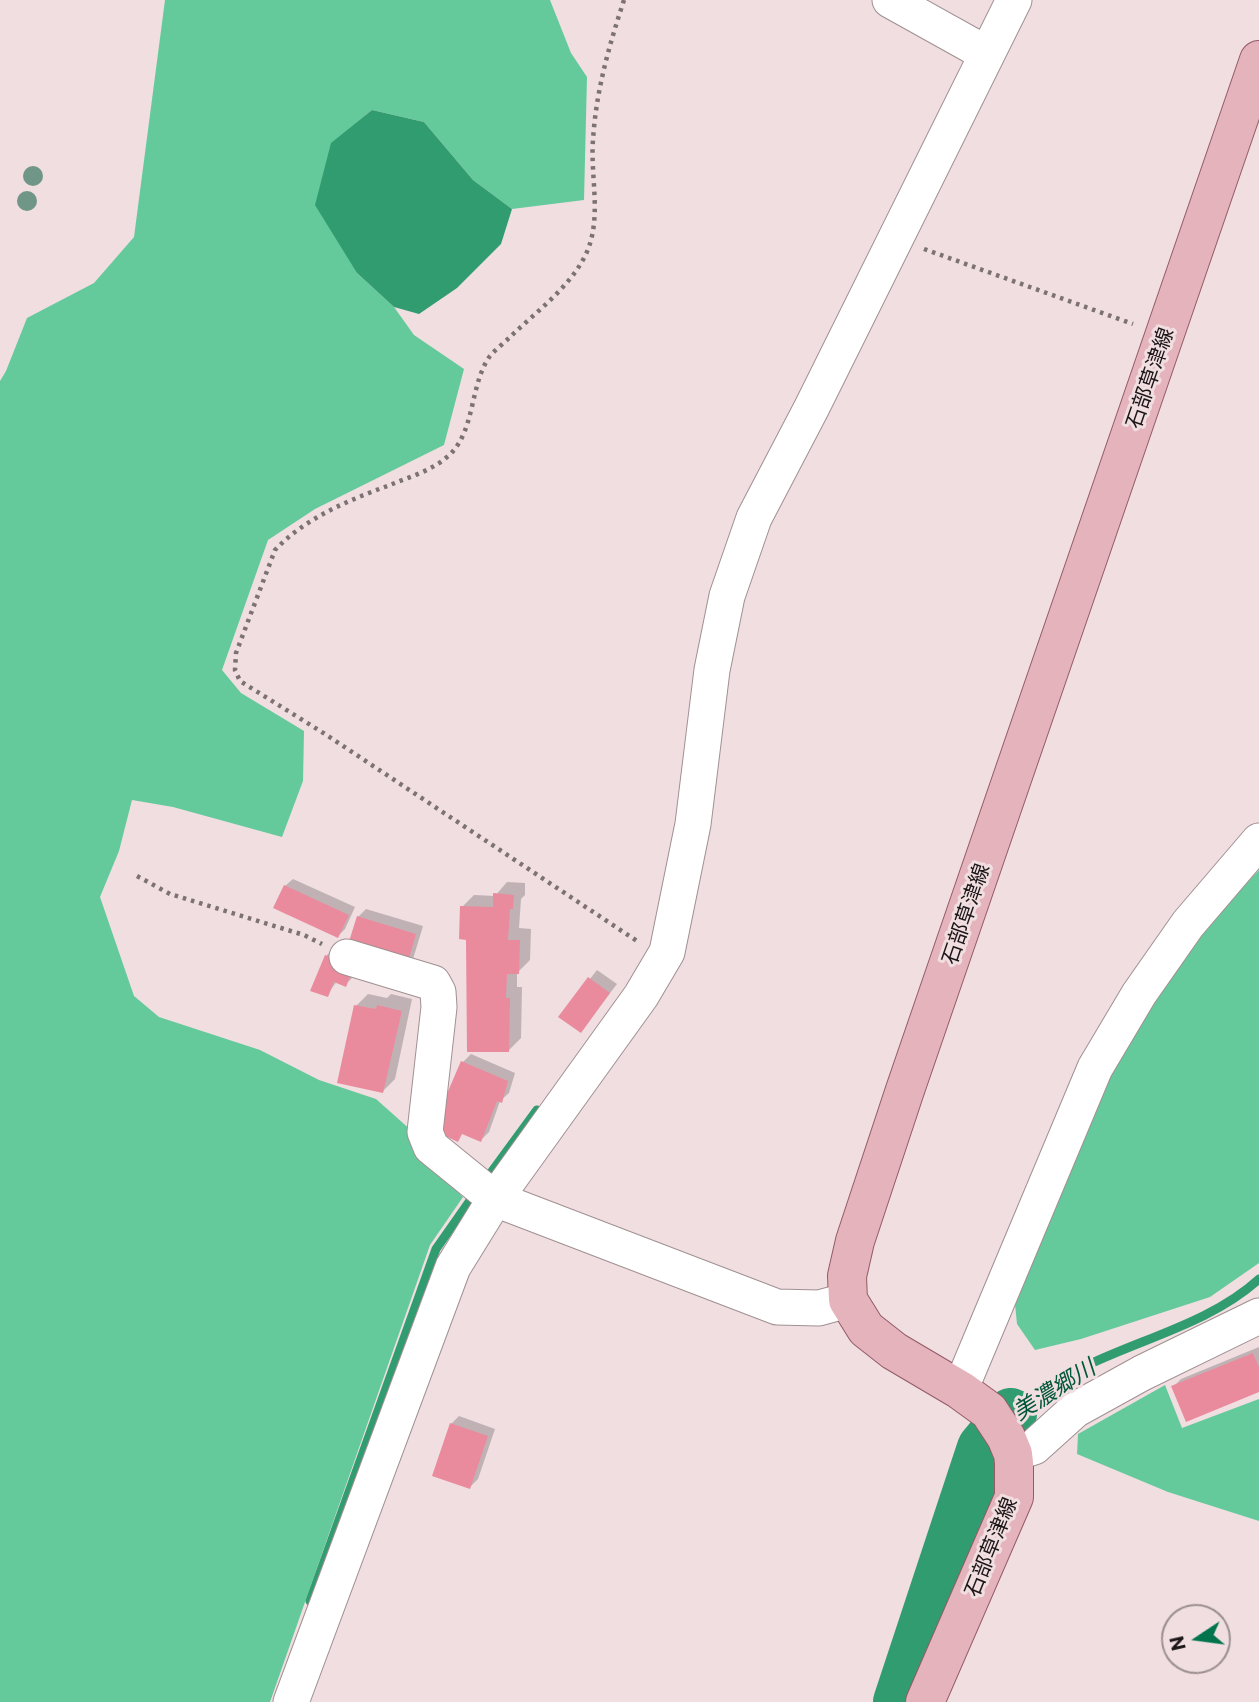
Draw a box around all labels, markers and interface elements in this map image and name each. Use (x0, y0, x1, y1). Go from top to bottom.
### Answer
street label: 石部草津線 (1121, 324, 1179, 432)
street label: 石部草津線 (937, 860, 995, 968)
water label: 美濃郷川 (1008, 1354, 1100, 1426)
street label: 石部草津線 (960, 1494, 1022, 1600)
north arrow (1161, 1604, 1231, 1674)
text: N (1164, 1634, 1190, 1653)

